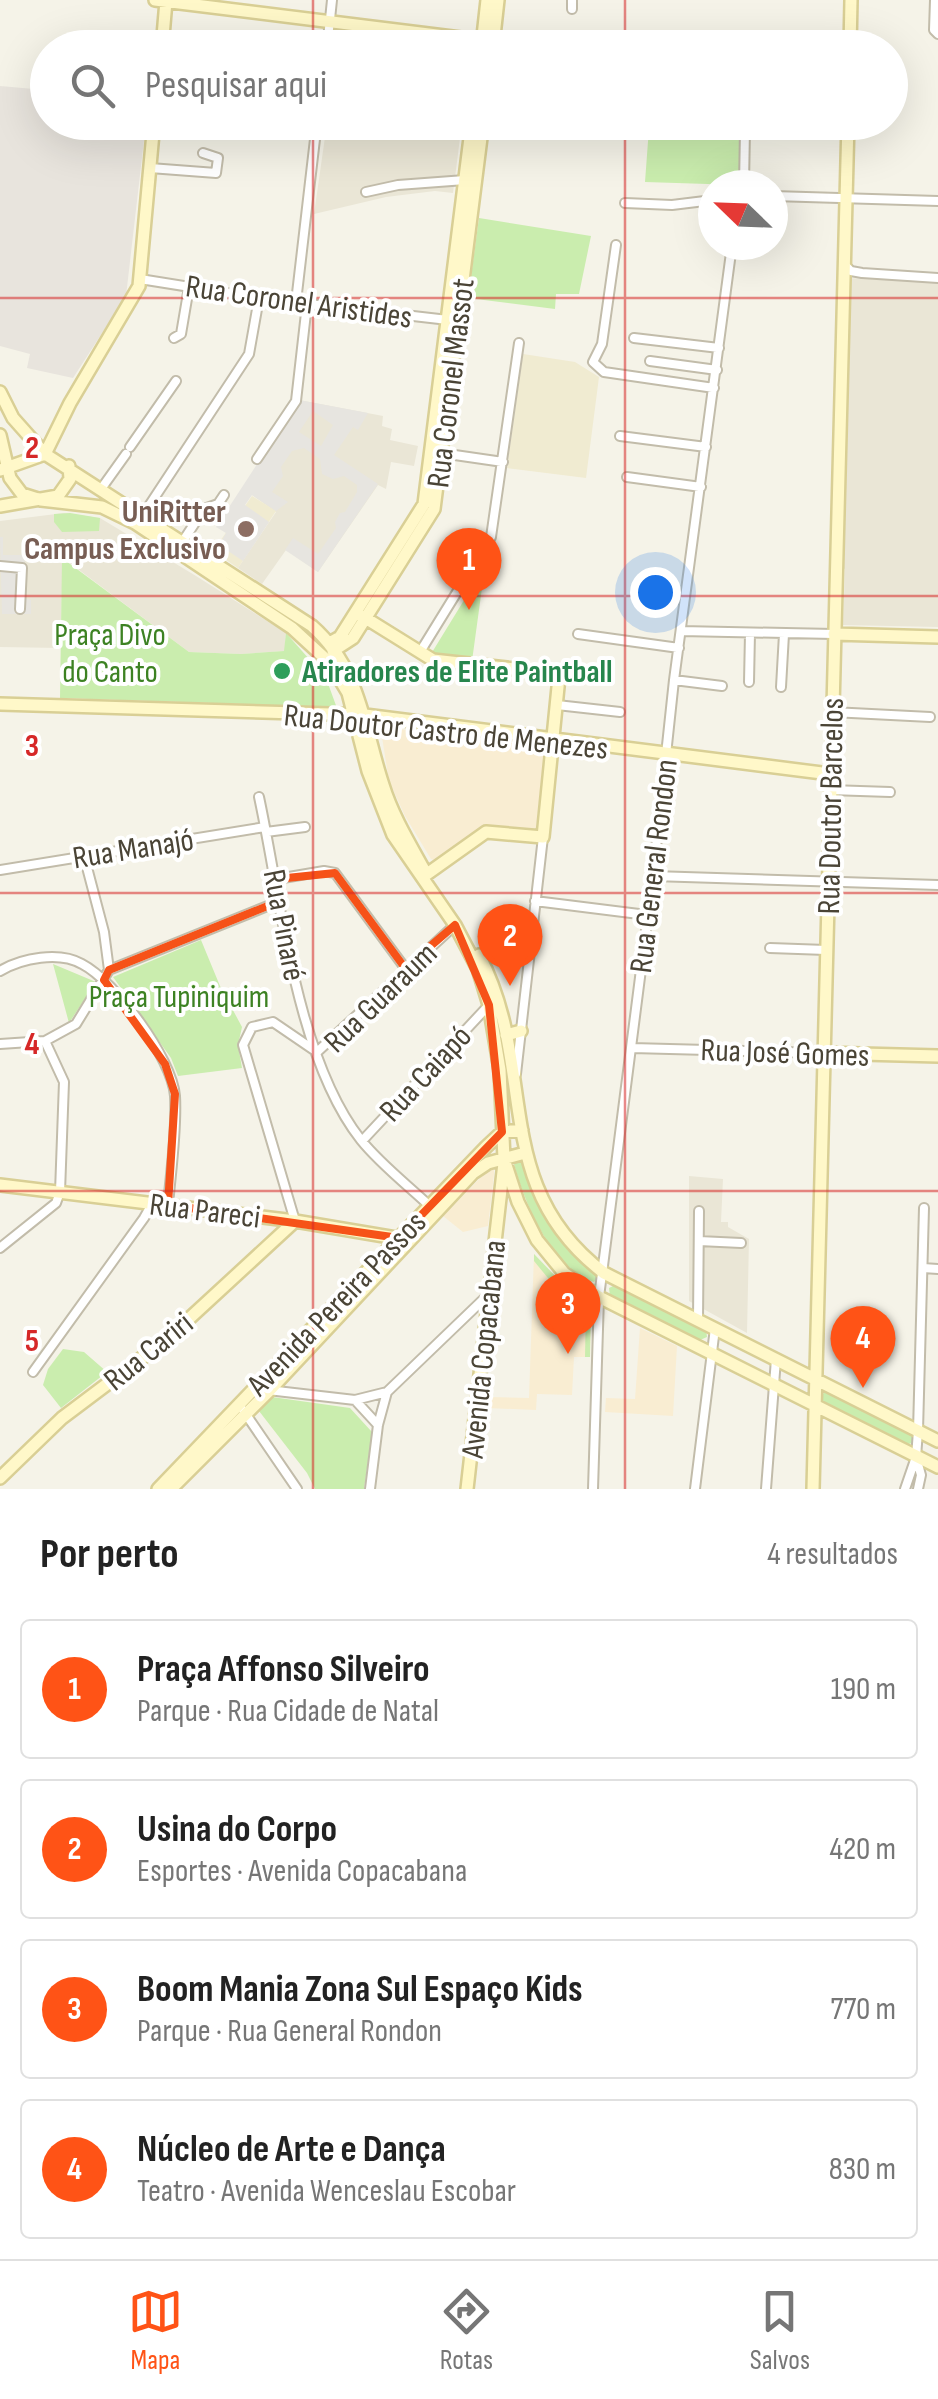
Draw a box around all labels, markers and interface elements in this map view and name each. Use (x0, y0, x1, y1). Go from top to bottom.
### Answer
search box (30, 30, 908, 140)
icon: search (65, 58, 120, 113)
text: Pesquisar aqui (145, 63, 327, 108)
north arrow (698, 170, 788, 260)
street label: Rua Coronel Aristides (183, 267, 414, 338)
street label: Rua Coronel Massot (419, 276, 484, 490)
text: 2 (25, 429, 39, 468)
place label: UniRitter Campus Exclusivo (24, 493, 226, 569)
marker: UniRitter Campus Exclusivo (235, 518, 257, 540)
pin: 1 (436, 528, 502, 610)
your location (630, 567, 681, 618)
park label: Praça Divo do Canto (54, 616, 166, 692)
place label: Atiradores de Elite Paintball (301, 653, 613, 692)
marker: Atiradores de Elite Paintball (271, 660, 293, 682)
street label: Rua Doutor Castro de Menezes (282, 696, 610, 769)
street label: Rua Doutor Barcelos (810, 697, 853, 915)
text: 3 (25, 727, 39, 766)
street label: Rua General Rondon (622, 757, 687, 975)
street label: Rua Manajó (70, 821, 196, 878)
street label: Rua Pinaré (254, 866, 313, 984)
pin: 2 (478, 904, 542, 986)
street label: Rua Guaraum (316, 935, 446, 1062)
park label: Praça Tupiniquim (89, 978, 269, 1017)
street label: Rua Caiapó (372, 1018, 480, 1130)
text: 4 (25, 1025, 40, 1064)
street label: Rua José Gomes (700, 1031, 870, 1076)
street label: Rua Pareci (147, 1185, 262, 1238)
street label: Avenida Pereira Passos (238, 1204, 435, 1405)
street label: Avenida Copacabana (454, 1238, 515, 1461)
pin: 3 (536, 1272, 600, 1354)
street label: Rua Cariri (97, 1305, 201, 1400)
pin: 4 (830, 1306, 896, 1388)
text: 5 (25, 1322, 39, 1361)
text: Por perto (40, 1529, 179, 1580)
text: 4 resultados (767, 1535, 898, 1574)
text: Praça Affonso Silveiro (137, 1647, 430, 1692)
text: 1 (68, 1670, 81, 1709)
text: 190 m (831, 1670, 896, 1709)
text: Parque · Rua Cidade de Natal (137, 1692, 439, 1731)
text: Usina do Corpo (137, 1807, 337, 1852)
text: 2 (67, 1830, 82, 1869)
text: 420 m (829, 1830, 896, 1869)
text: Esportes · Avenida Copacabana (137, 1852, 467, 1891)
text: Boom Mania Zona Sul Espaço Kids (137, 1967, 583, 2012)
text: 3 (67, 1990, 82, 2029)
text: 770 m (831, 1990, 896, 2029)
text: Parque · Rua General Rondon (137, 2012, 442, 2051)
text: Núcleo de Arte e Dança (137, 2127, 446, 2172)
text: 4 (67, 2150, 82, 2189)
text: 830 m (829, 2150, 896, 2189)
text: Teatro · Avenida Wenceslau Escobar (137, 2172, 516, 2211)
tab: Mapa (128, 2284, 183, 2377)
tab: Rotas (439, 2284, 494, 2377)
tab: Salvos (750, 2284, 810, 2377)

